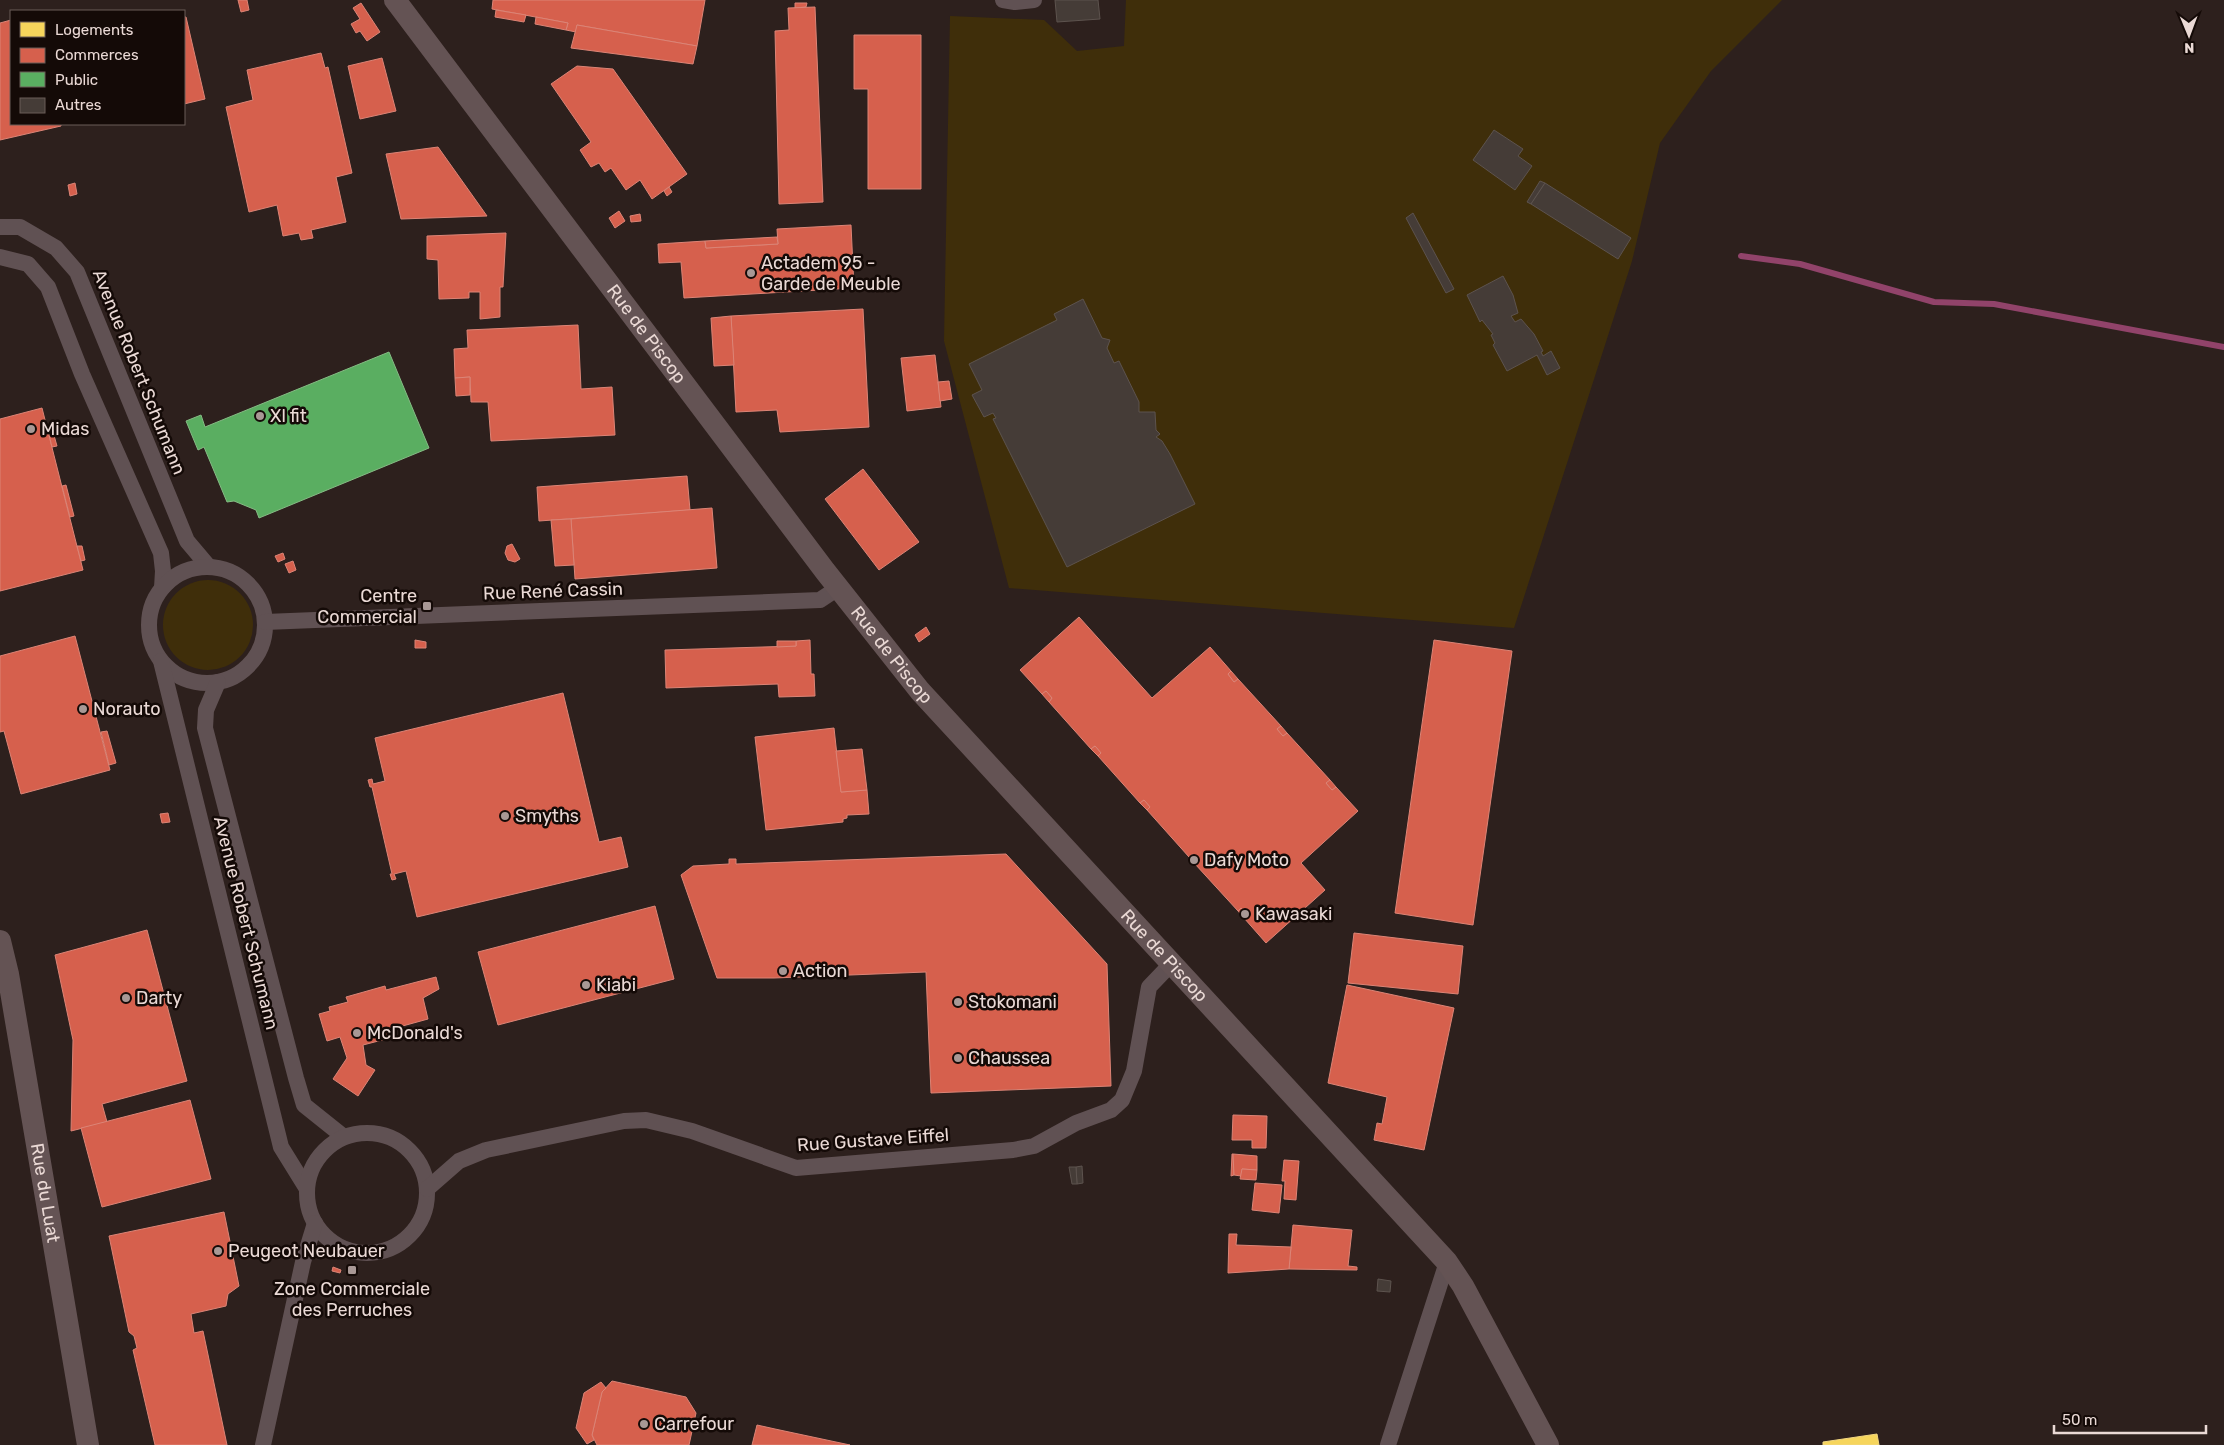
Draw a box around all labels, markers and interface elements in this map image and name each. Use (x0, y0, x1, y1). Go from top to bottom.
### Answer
legend (10, 10, 185, 125)
north arrow (2164, 10, 2214, 60)
text: Logements (55, 21, 134, 39)
text: N (2184, 39, 2194, 56)
text: Commerces (55, 46, 139, 64)
text: Public (55, 71, 98, 89)
text: Autres (55, 96, 102, 114)
place label: Actadem 95 - Garde de Meuble (761, 252, 901, 295)
street label: Avenue Robert Schumann (88, 266, 190, 478)
marker: Actadem 95 - Garde de Meuble (745, 267, 757, 279)
street label: Rue de Piscop (602, 280, 691, 388)
place label: Xl fit (270, 405, 307, 427)
marker: Xl fit (254, 410, 266, 422)
place label: Midas (41, 418, 89, 440)
marker: Midas (25, 423, 37, 435)
street label: Rue René Cassin (483, 578, 623, 604)
place label: Centre Commercial (317, 585, 417, 628)
marker: Centre Commercial (421, 600, 433, 612)
street label: Rue de Piscop (846, 602, 937, 708)
place label: Norauto (93, 698, 161, 720)
marker: Norauto (77, 703, 89, 715)
place label: Smyths (515, 805, 579, 827)
marker: Smyths (499, 810, 511, 822)
street label: Avenue Robert Schumann (209, 814, 283, 1032)
place label: Dafy Moto (1204, 849, 1289, 871)
marker: Dafy Moto (1188, 854, 1200, 866)
place label: Kawasaki (1255, 903, 1332, 925)
street label: Rue de Piscop (1116, 905, 1213, 1007)
marker: Kawasaki (1239, 908, 1251, 920)
place label: Action (793, 960, 848, 982)
marker: Action (777, 965, 789, 977)
place label: Kiabi (596, 974, 636, 996)
marker: Kiabi (580, 979, 592, 991)
place label: Darty (136, 987, 182, 1009)
place label: Stokomani (968, 991, 1057, 1013)
marker: Darty (120, 992, 132, 1004)
marker: Stokomani (952, 996, 964, 1008)
place label: McDonald's (367, 1022, 463, 1044)
marker: McDonald's (351, 1027, 363, 1039)
place label: Chaussea (968, 1047, 1050, 1069)
marker: Chaussea (952, 1052, 964, 1064)
street label: Rue Gustave Eiffel (796, 1124, 950, 1156)
street label: Rue du Luat (26, 1141, 64, 1244)
place label: Peugeot Neubauer (228, 1240, 385, 1262)
marker: Peugeot Neubauer (212, 1245, 224, 1257)
marker: Zone Commerciale des Perruches (346, 1264, 358, 1276)
place label: Zone Commerciale des Perruches (274, 1278, 430, 1321)
scale bar (2054, 1402, 2206, 1434)
text: 50 m (2062, 1411, 2097, 1429)
place label: Carrefour (654, 1413, 734, 1435)
marker: Carrefour (638, 1418, 650, 1430)

